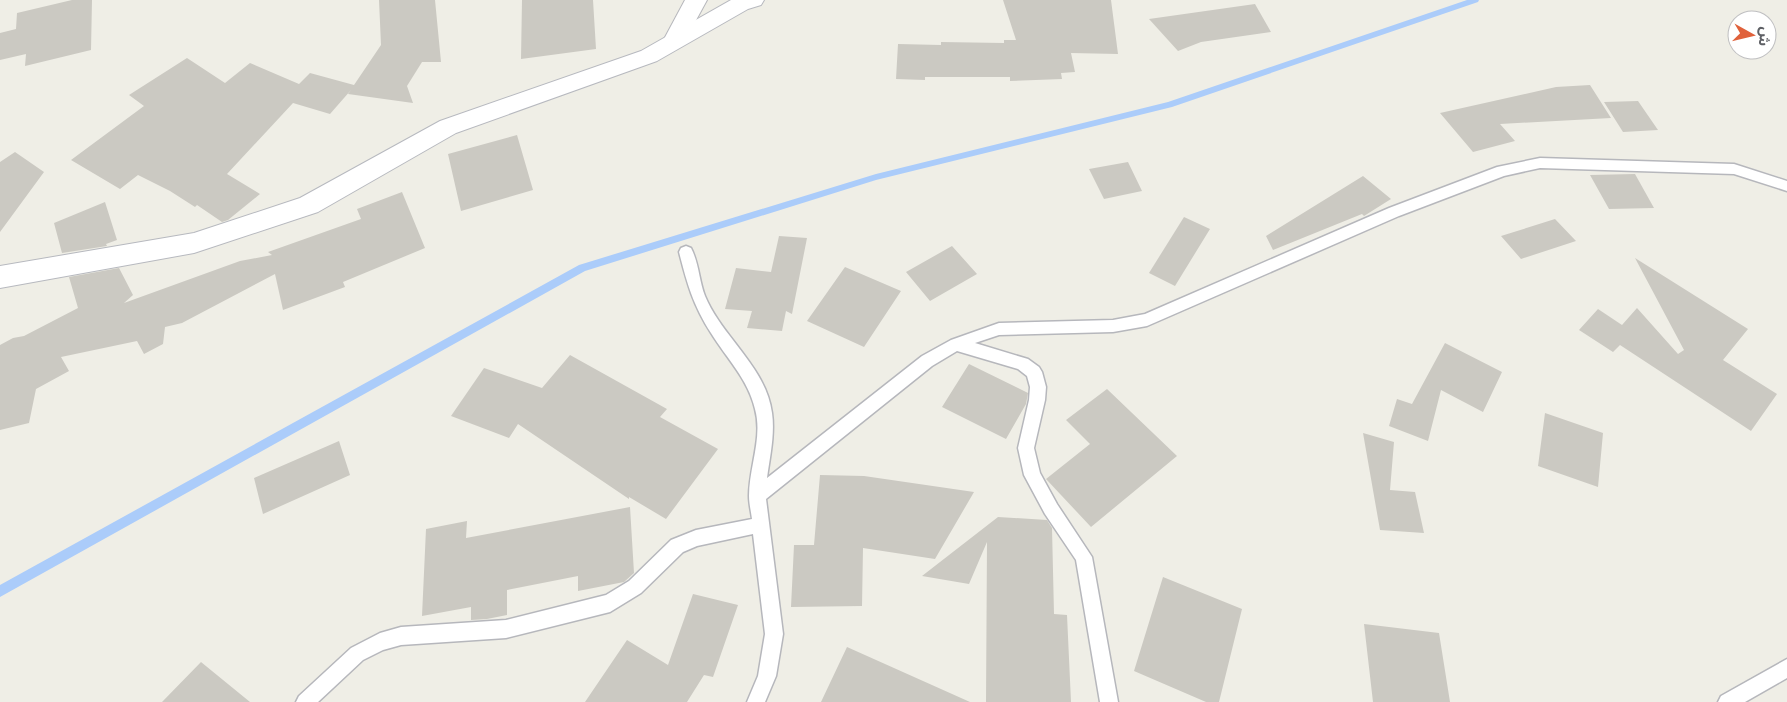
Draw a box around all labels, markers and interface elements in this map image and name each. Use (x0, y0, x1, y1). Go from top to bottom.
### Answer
north arrow (1727, 10, 1777, 60)
text: ش (1755, 26, 1774, 47)

